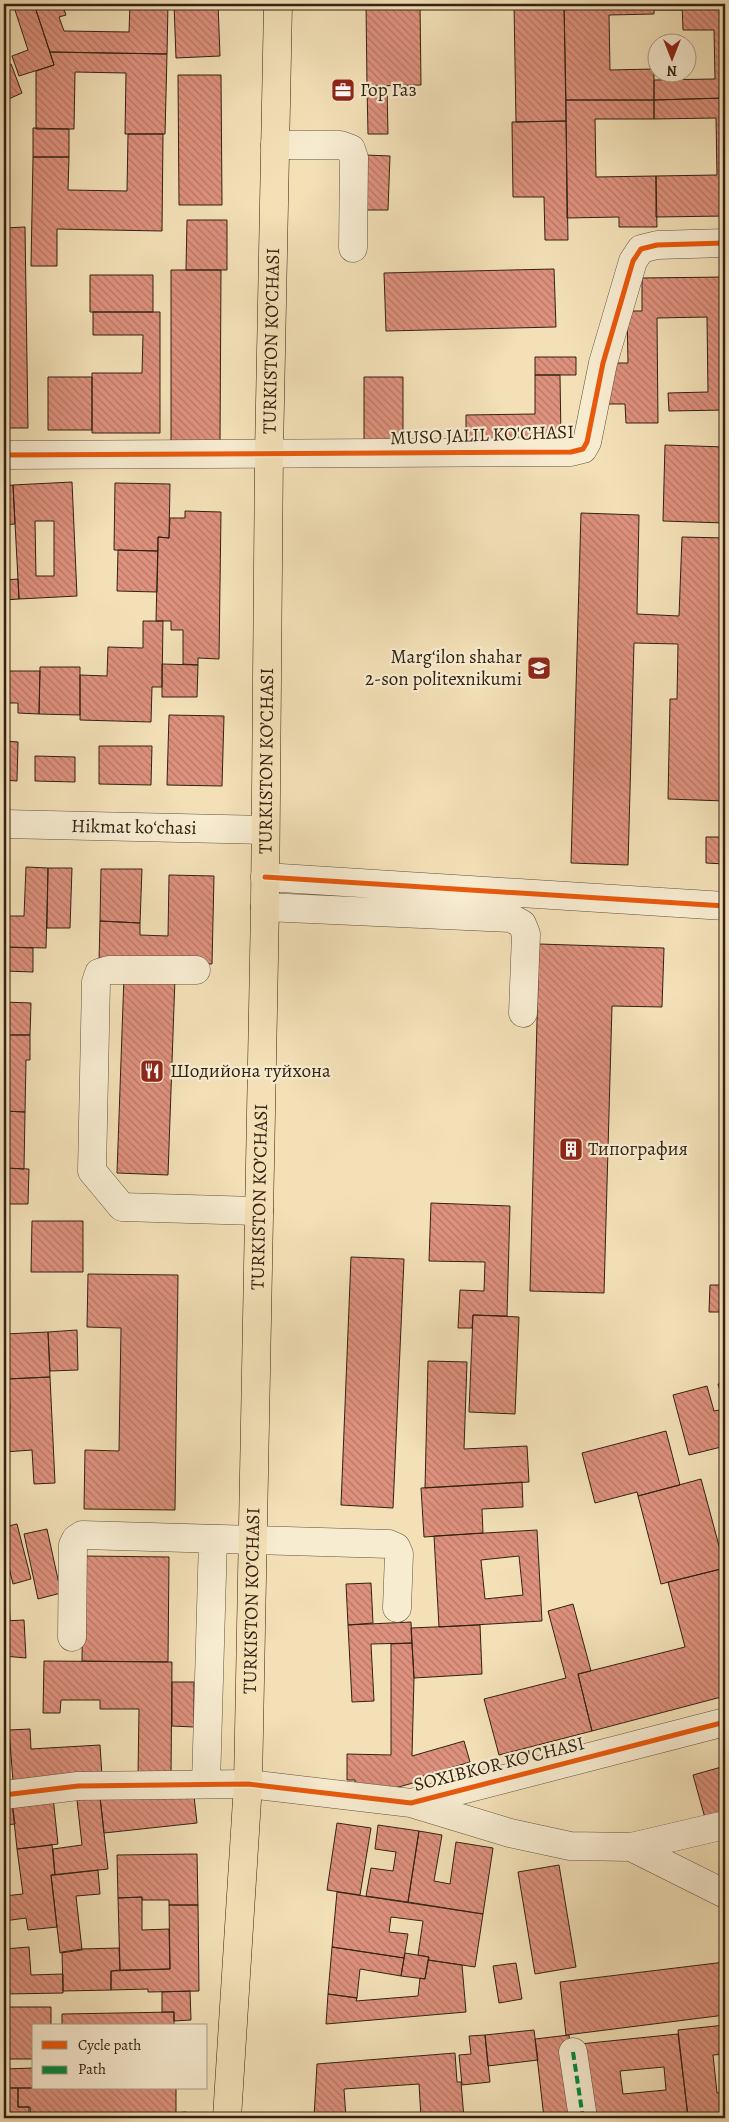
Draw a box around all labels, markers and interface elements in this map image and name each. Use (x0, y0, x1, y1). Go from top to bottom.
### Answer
north arrow (646, 32, 696, 82)
text: N (667, 61, 677, 80)
office icon: Гор Газ (330, 77, 356, 103)
place label: Гор Газ (360, 77, 417, 103)
street label: TURKISTON KO’CHASI (256, 248, 286, 434)
street label: MUSO JALIL KO'CHASI (389, 419, 575, 451)
place label: Margʻilon shahar 2-son politexnikumi (365, 644, 522, 692)
school or university icon: Margʻilon shahar 2-son politexnikumi (526, 655, 552, 681)
street label: TURKISTON KO’CHASI (252, 668, 280, 854)
street label: Hikmat koʻchasi (71, 813, 197, 841)
restaurant icon: Шодийона туйхона (139, 1058, 165, 1084)
place label: Шодийона туйхона (170, 1058, 331, 1084)
street label: TURKISTON KO’CHASI (245, 1103, 274, 1290)
building icon: Типография (558, 1136, 584, 1162)
place label: Типография (588, 1136, 688, 1162)
street label: TURKISTON KO’CHASI (237, 1507, 266, 1694)
street label: SOXIBKOR KO'CHASI (411, 1730, 587, 1798)
legend (32, 2024, 208, 2090)
text: Cycle path (78, 2035, 141, 2055)
text: Path (78, 2059, 106, 2079)

